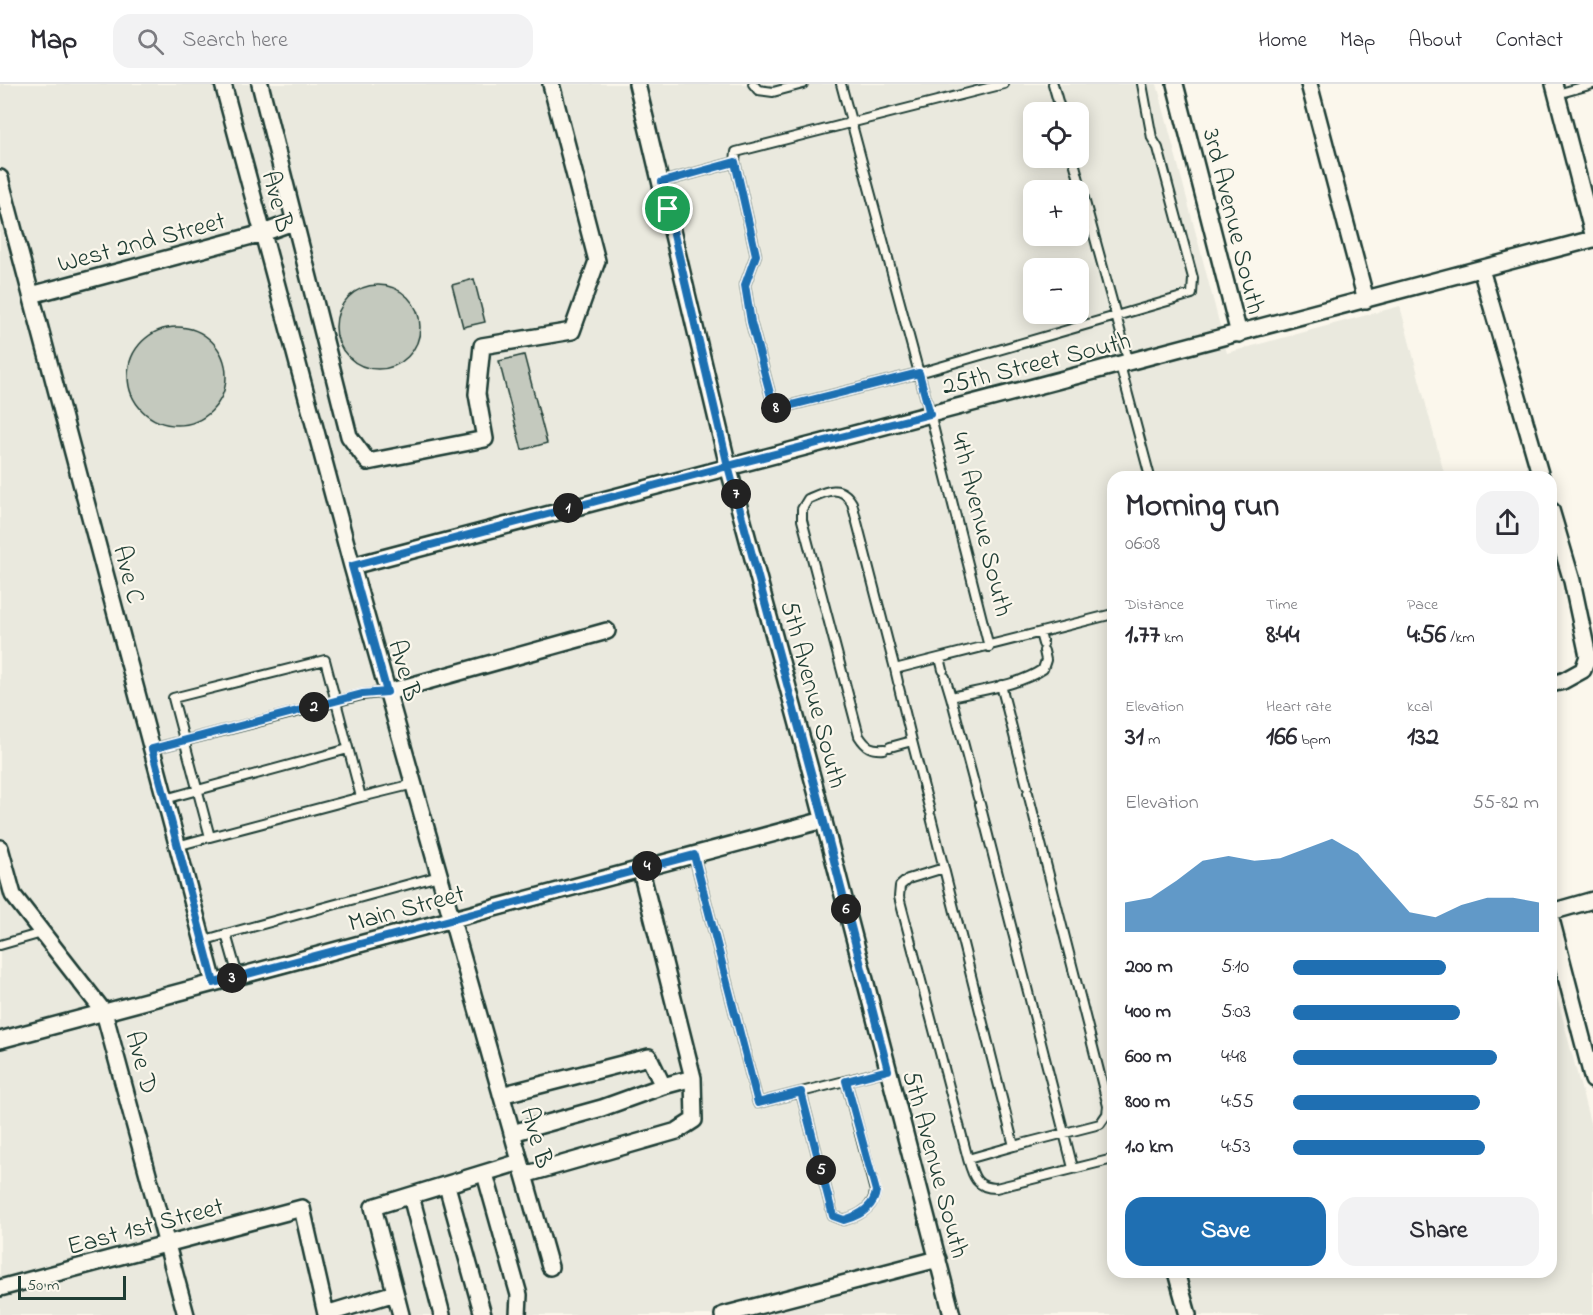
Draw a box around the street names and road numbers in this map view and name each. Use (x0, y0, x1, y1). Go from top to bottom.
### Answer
street label: 3rd Avenue South (1191, 125, 1274, 319)
street label: Ave B (250, 167, 303, 237)
street label: West 2nd Street (53, 203, 230, 285)
street label: 25th Street South (938, 323, 1135, 407)
street label: 4th Avenue South (939, 429, 1021, 621)
street label: Ave C (101, 541, 153, 608)
street label: 5th Avenue South (769, 597, 855, 793)
street label: Ave B (376, 636, 430, 706)
street label: Main Street (344, 876, 470, 944)
street label: Ave D (113, 1027, 167, 1099)
street label: 5th Avenue South (891, 1067, 977, 1263)
street label: Ave B (508, 1103, 562, 1173)
street label: East 1st Street (63, 1189, 228, 1267)

